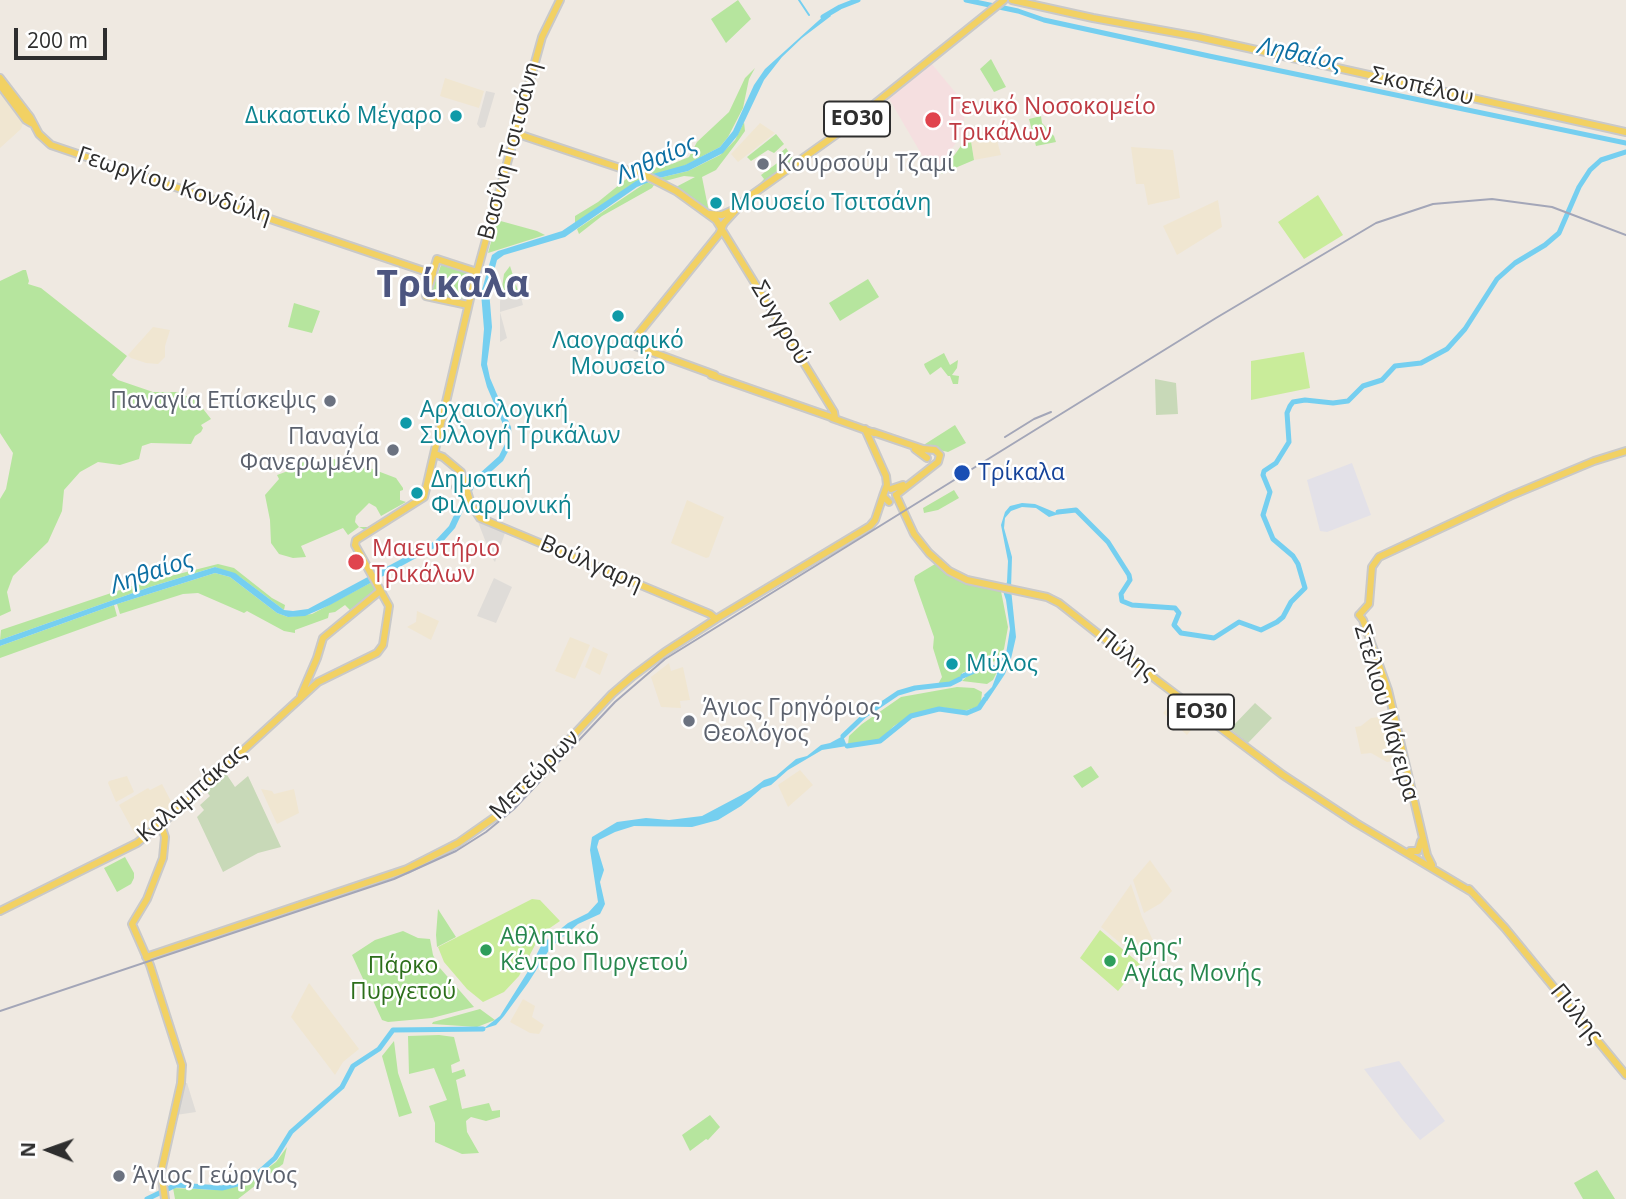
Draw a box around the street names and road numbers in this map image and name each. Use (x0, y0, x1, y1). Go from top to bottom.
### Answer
street label: Βασίλη Τσιτσάνη (473, 59, 547, 243)
street label: Σκοπέλου (1368, 62, 1476, 112)
road number: ΕΟ30 (824, 102, 890, 136)
street label: Γεωργίου Κονδύλη (73, 142, 275, 230)
street label: Συγγρού (744, 276, 816, 370)
street label: Βούλγαρη (536, 530, 646, 598)
street label: Στέλιου Μάγειρα (1348, 622, 1424, 804)
street label: Πύλης (1091, 623, 1161, 687)
road number: ΕΟ30 (1168, 694, 1234, 730)
street label: Μετεώρων (484, 724, 586, 826)
street label: Καλαμπάκας (132, 739, 252, 849)
street label: Πύλης (1544, 979, 1608, 1049)

